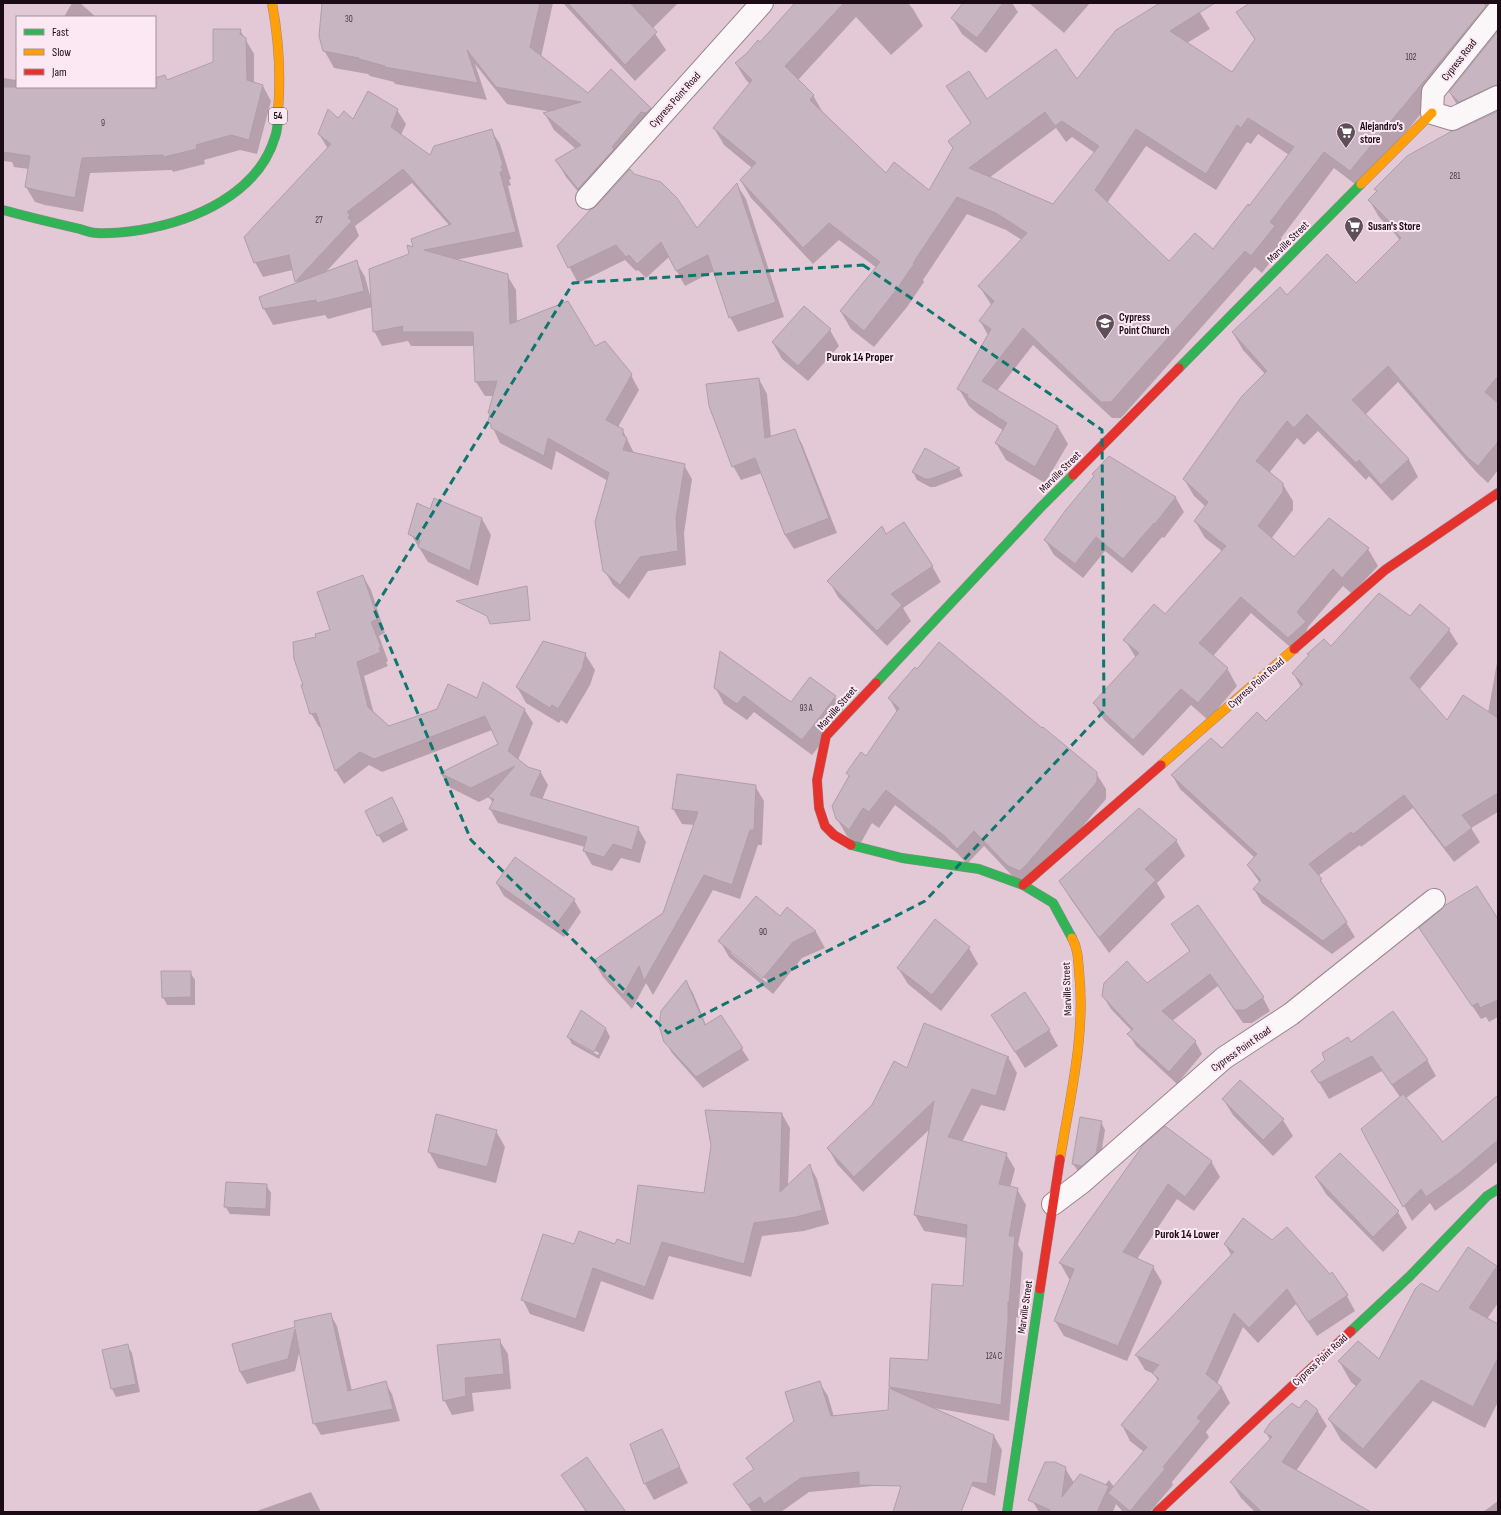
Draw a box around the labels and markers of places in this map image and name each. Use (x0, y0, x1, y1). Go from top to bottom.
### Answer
place label: Alejandro's store (1359, 120, 1403, 146)
supermarket icon: Alejandro's store (1335, 121, 1357, 149)
supermarket icon: Susan's Store (1343, 215, 1365, 243)
place label: Susan's Store (1368, 220, 1421, 233)
place label: Cypress Point Church (1119, 311, 1170, 337)
school or university icon: Cypress Point Church (1094, 312, 1116, 340)

